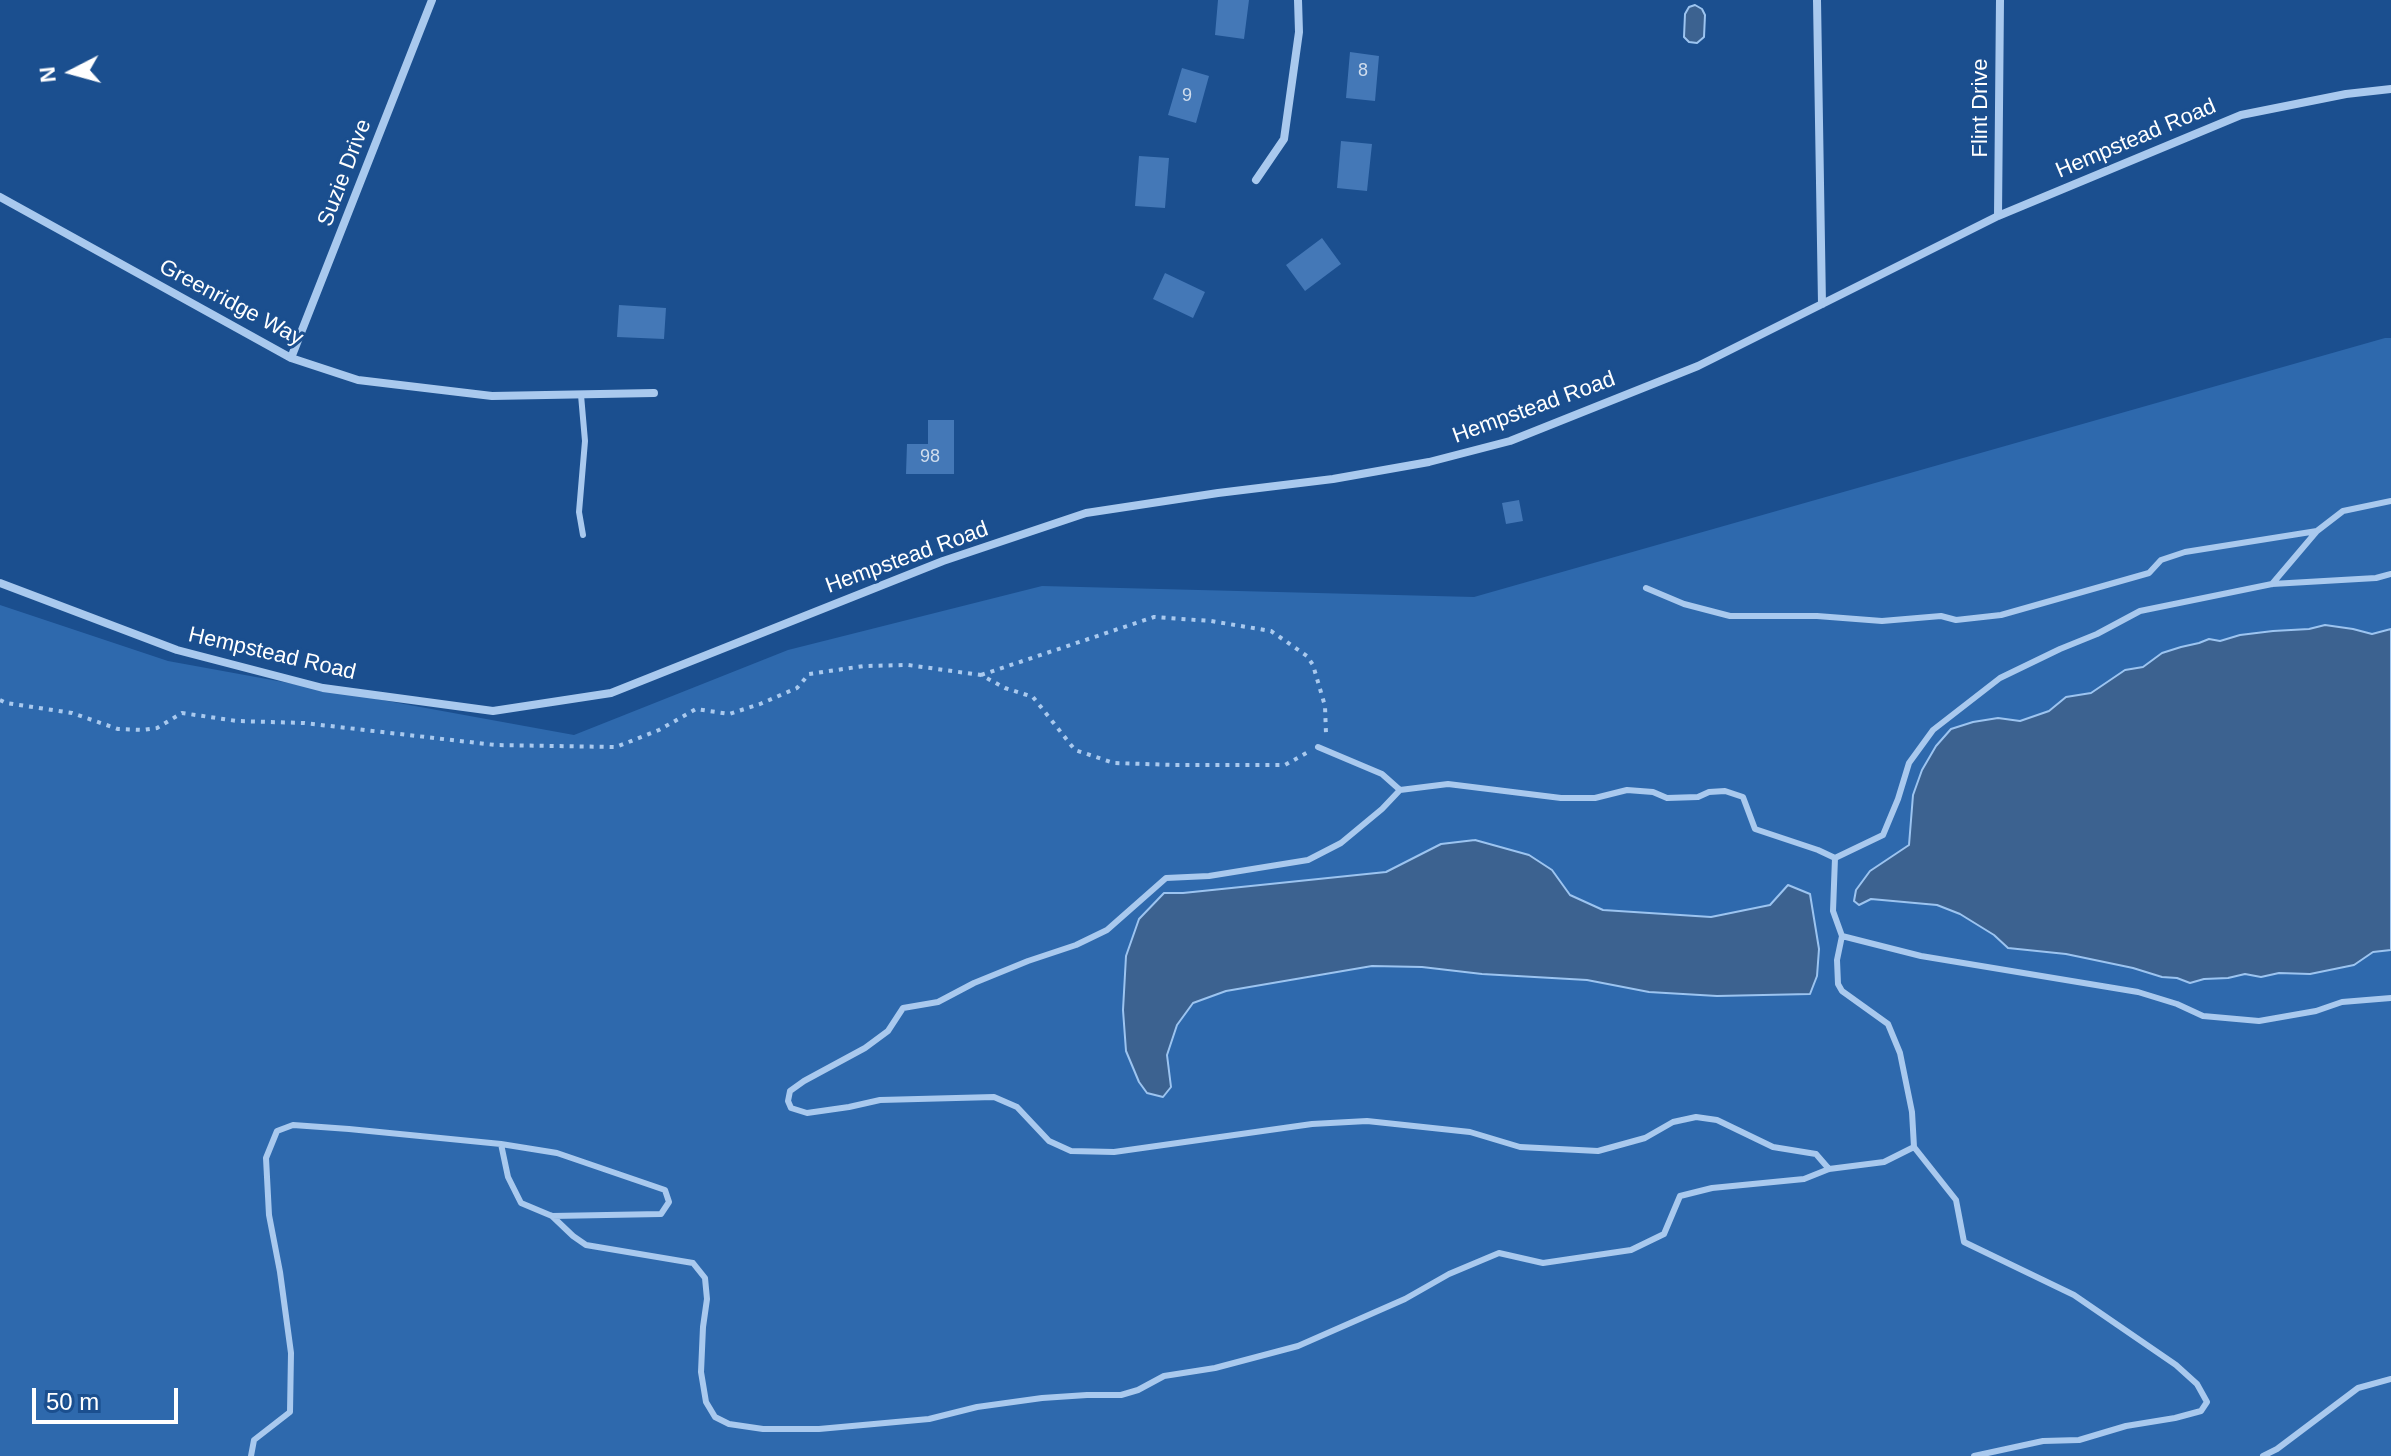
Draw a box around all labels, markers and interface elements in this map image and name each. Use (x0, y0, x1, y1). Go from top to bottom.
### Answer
north arrow (32, 32, 112, 112)
street label: Flint Drive (1968, 58, 1994, 158)
house number: 8 (1358, 60, 1368, 82)
text: N (34, 65, 61, 84)
house number: 9 (1182, 85, 1192, 107)
street label: Hempstead Road (2052, 93, 2220, 185)
street label: Suzie Drive (313, 116, 377, 230)
street label: Greenridge Way (154, 254, 308, 352)
street label: Hempstead Road (1449, 366, 1619, 450)
house number: 98 (920, 446, 940, 468)
street label: Hempstead Road (822, 516, 992, 600)
street label: Hempstead Road (186, 622, 358, 686)
scale bar (36, 1372, 182, 1422)
text: 50 m (46, 1388, 99, 1415)

